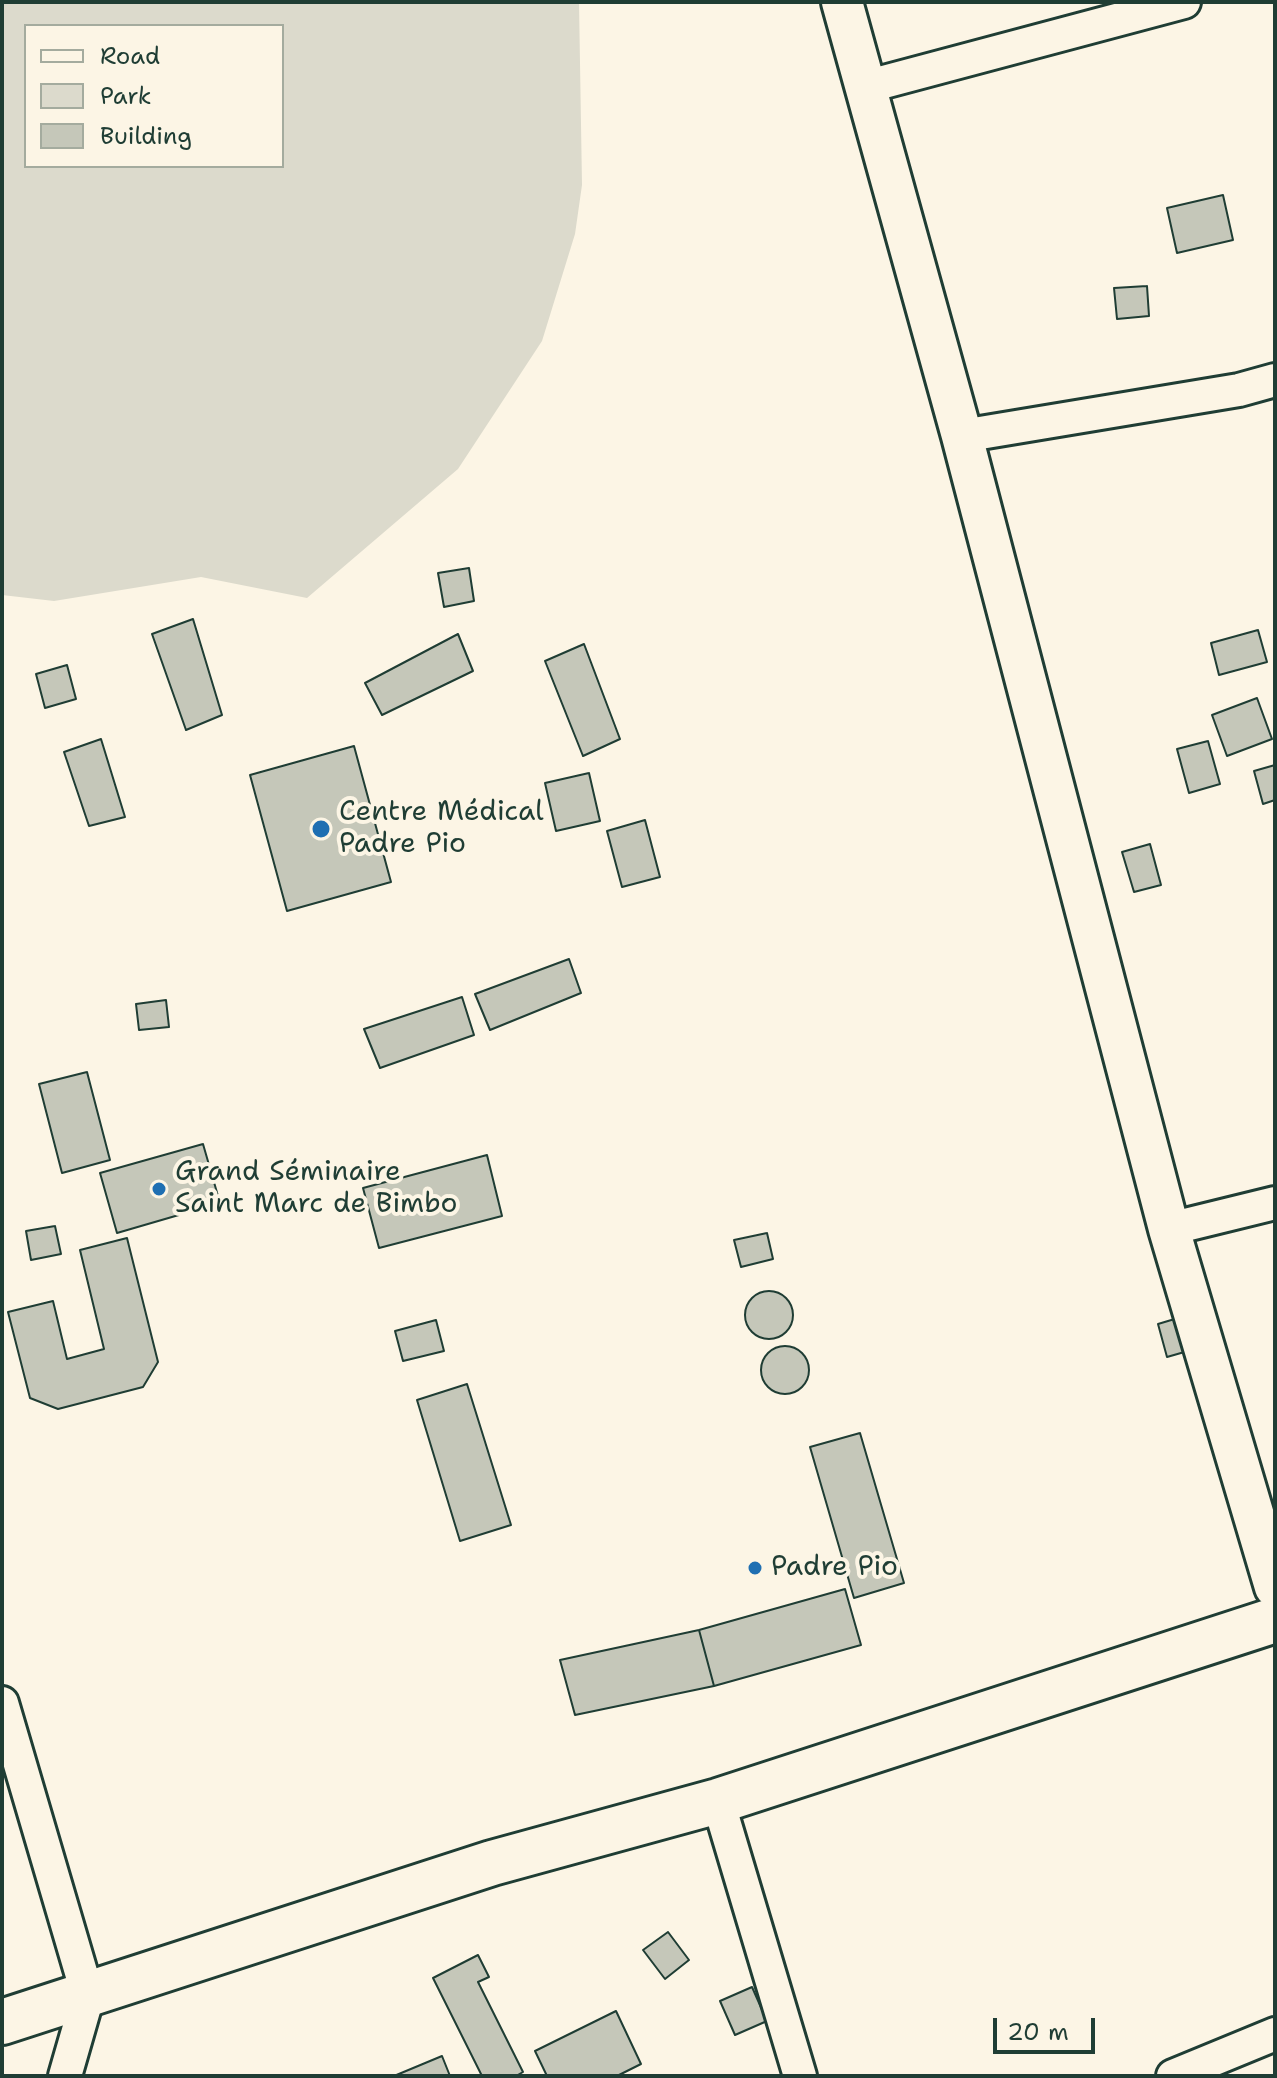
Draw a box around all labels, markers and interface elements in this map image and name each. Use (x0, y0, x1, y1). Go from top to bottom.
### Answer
legend (24, 24, 284, 168)
text: Road (100, 40, 160, 72)
text: Park (100, 80, 152, 112)
text: Building (100, 120, 192, 152)
place label: Centre Médical Padre Pio (339, 796, 544, 862)
marker: Centre Médical Padre Pio (310, 818, 332, 840)
place label: Grand Séminaire Saint Marc de Bimbo (175, 1156, 458, 1222)
marker: Grand Séminaire Saint Marc de Bimbo (150, 1180, 168, 1198)
place label: Padre Pio (771, 1551, 898, 1585)
marker: Padre Pio (746, 1559, 764, 1577)
scale bar (997, 2002, 1099, 2052)
text: 20 m (1007, 2016, 1069, 2048)

